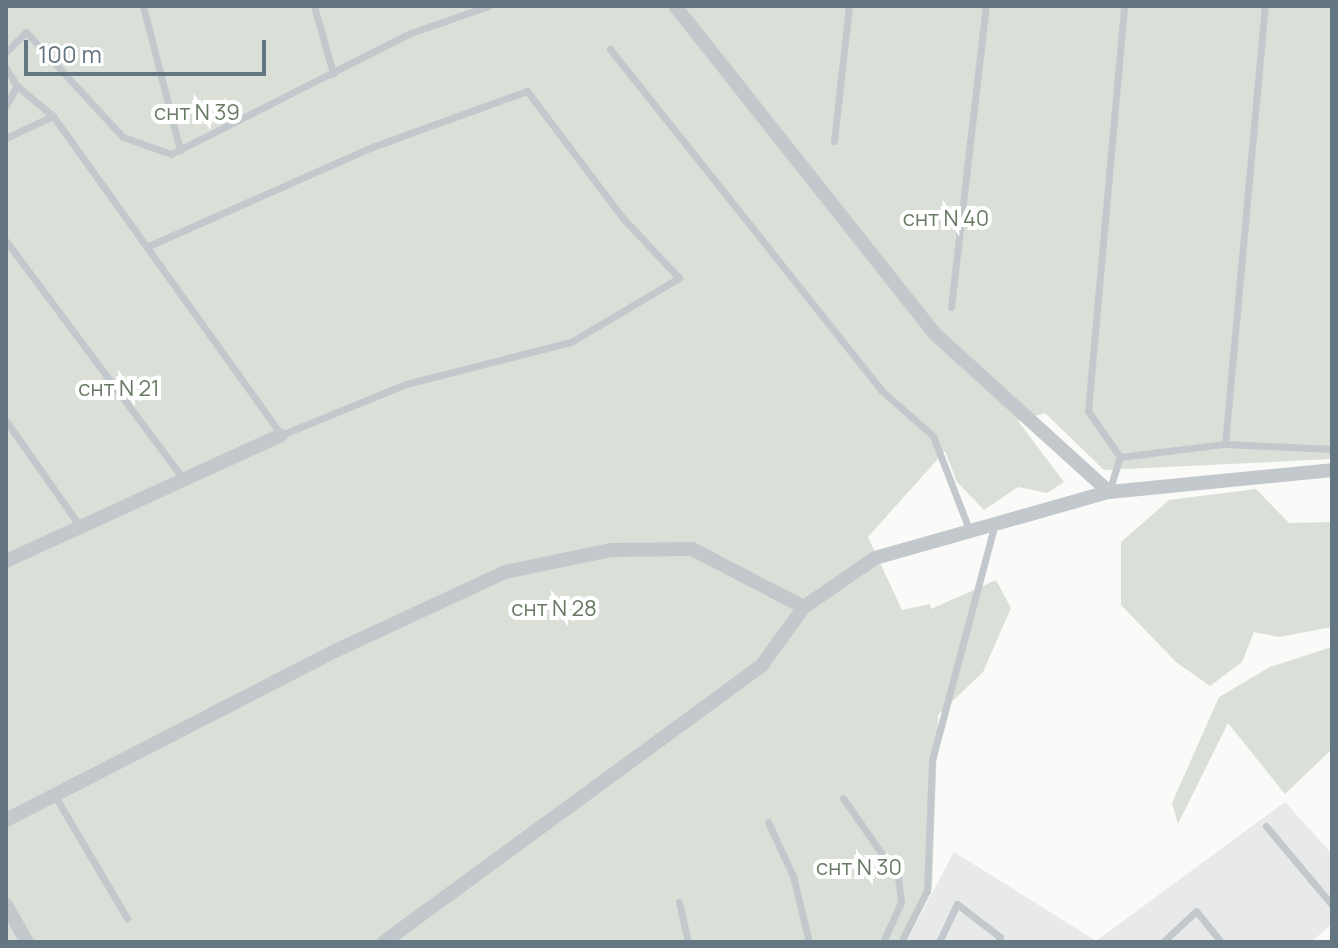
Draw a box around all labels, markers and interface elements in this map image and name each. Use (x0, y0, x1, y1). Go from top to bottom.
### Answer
scale bar (28, 24, 270, 74)
text: 100 m (38, 37, 102, 70)
park label: снт N 39 (154, 100, 240, 126)
park label: снт N 40 (903, 206, 989, 232)
park label: снт N 21 (78, 376, 160, 402)
park label: снт N 28 (511, 596, 597, 622)
park label: снт N 30 (816, 855, 902, 881)

